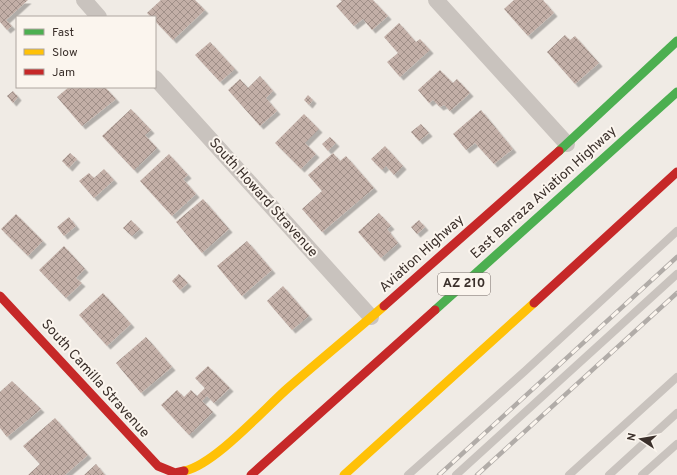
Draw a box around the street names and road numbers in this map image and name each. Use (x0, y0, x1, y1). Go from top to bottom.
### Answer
street label: East Barraza Aviation Highway (468, 123, 620, 263)
street label: South Howard Stravenue (205, 135, 321, 261)
street label: Aviation Highway (376, 212, 468, 296)
road number: AZ 210 (438, 273, 490, 295)
street label: South Camilla Stravenue (37, 316, 153, 442)

